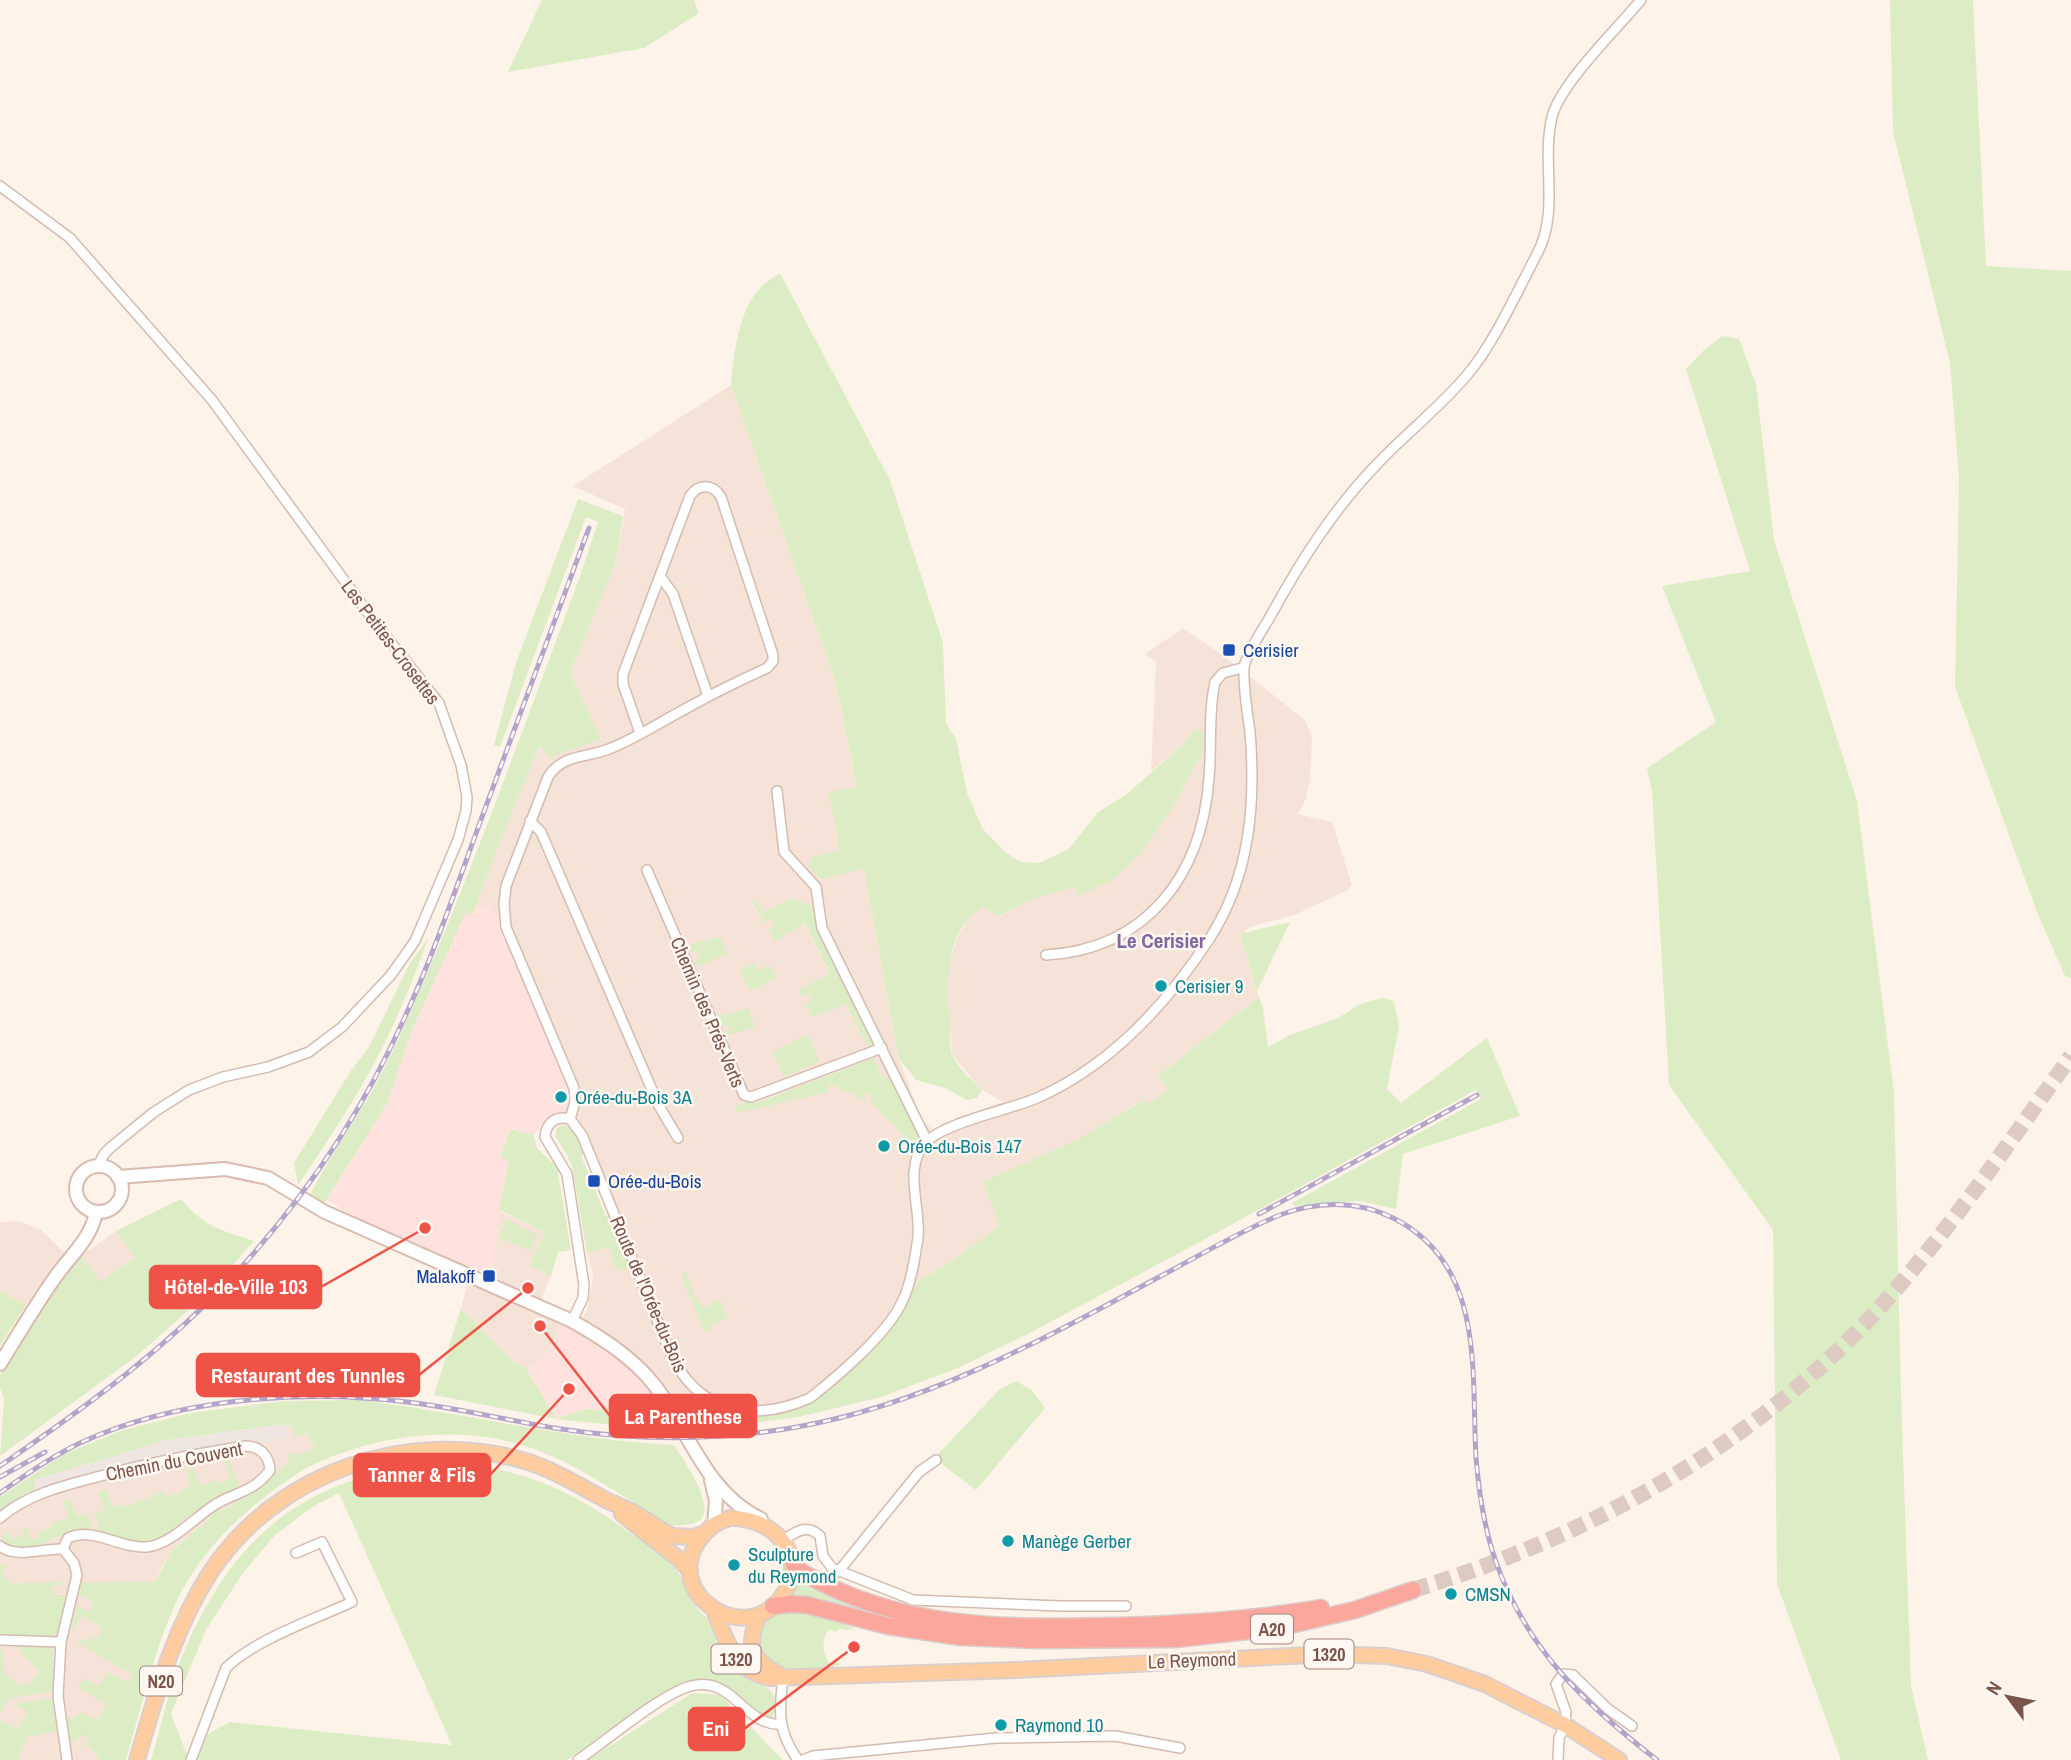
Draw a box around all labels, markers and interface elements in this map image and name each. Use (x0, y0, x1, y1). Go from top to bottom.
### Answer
street label: Les Petites-Crosettes (336, 574, 447, 710)
place label: Cerisier (1243, 637, 1299, 663)
marker: Cerisier (1221, 642, 1237, 658)
district label: Le Cerisier (1116, 926, 1206, 955)
street label: Chemin des Prés-Verts (665, 933, 752, 1091)
place label: Cerisier 9 (1175, 973, 1243, 999)
marker: Cerisier 9 (1153, 978, 1169, 994)
place label: Orée-du-Bois 3A (575, 1084, 693, 1110)
marker: Orée-du-Bois 3A (553, 1089, 569, 1105)
place label: Orée-du-Bois 147 (898, 1133, 1022, 1159)
marker: Orée-du-Bois 147 (876, 1138, 892, 1154)
place label: Orée-du-Bois (608, 1168, 702, 1194)
marker: Orée-du-Bois (586, 1173, 602, 1189)
street label: Route de l'Orée-du-Bois (604, 1212, 694, 1376)
place label: Malakoff (416, 1263, 476, 1289)
callout: Hôtel-de-Ville 103 (150, 1266, 321, 1308)
marker: Malakoff (481, 1268, 497, 1284)
text: Hôtel-de-Ville 103 (164, 1272, 308, 1301)
callout: Restaurant des Tunnles (197, 1354, 419, 1396)
text: Restaurant des Tunnles (211, 1361, 405, 1390)
callout: La Parenthese (610, 1395, 756, 1437)
text: La Parenthese (624, 1402, 742, 1431)
street label: Chemin du Couvent (104, 1435, 245, 1487)
callout: Tanner & Fils (354, 1454, 490, 1496)
text: Tanner & Fils (368, 1460, 476, 1489)
place label: Manège Gerber (1022, 1528, 1132, 1554)
marker: Manège Gerber (1000, 1533, 1016, 1549)
place label: Sculpture du Reymond (748, 1541, 836, 1589)
marker: Sculpture du Reymond (726, 1557, 742, 1573)
place label: CMSN (1465, 1581, 1511, 1607)
marker: CMSN (1443, 1586, 1459, 1602)
road number: A20 (1251, 1614, 1293, 1644)
road number: 1320 (1304, 1639, 1354, 1668)
road number: 1320 (712, 1644, 760, 1674)
street label: Le Reymond (1147, 1645, 1237, 1675)
north arrow (1973, 1662, 2043, 1732)
road number: N20 (140, 1666, 182, 1696)
text: N (1980, 1676, 2008, 1700)
callout: Eni (689, 1708, 744, 1750)
place label: Raymond 10 (1015, 1712, 1103, 1738)
text: Eni (703, 1714, 729, 1743)
marker: Raymond 10 (993, 1717, 1009, 1733)

